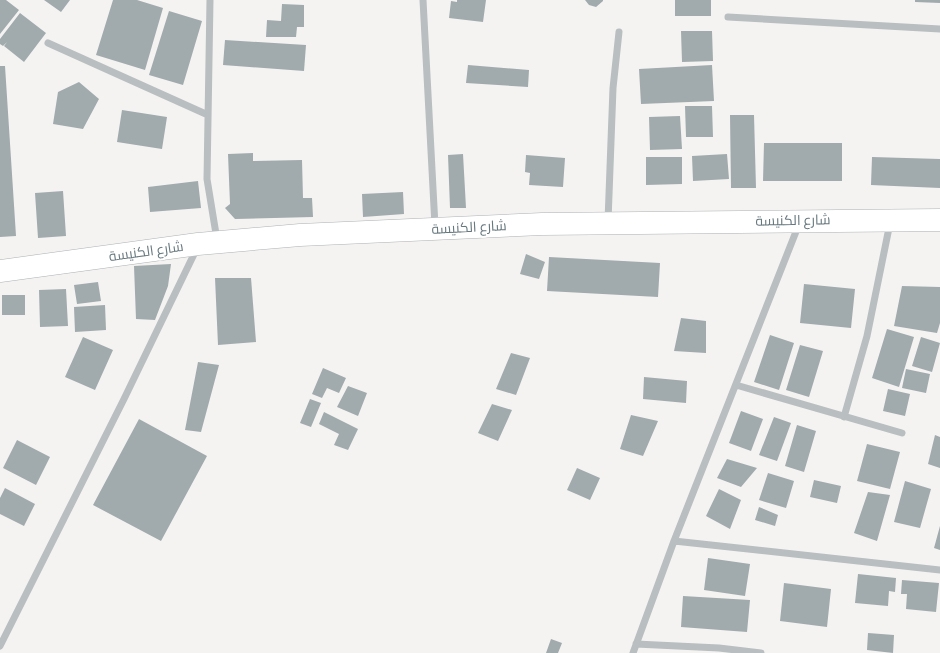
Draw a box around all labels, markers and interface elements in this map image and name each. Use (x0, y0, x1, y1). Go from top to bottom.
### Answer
street label: شارع الكنيسة (755, 209, 831, 230)
street label: شارع الكنيسة (431, 215, 507, 238)
street label: شارع الكنيسة (107, 236, 184, 265)

